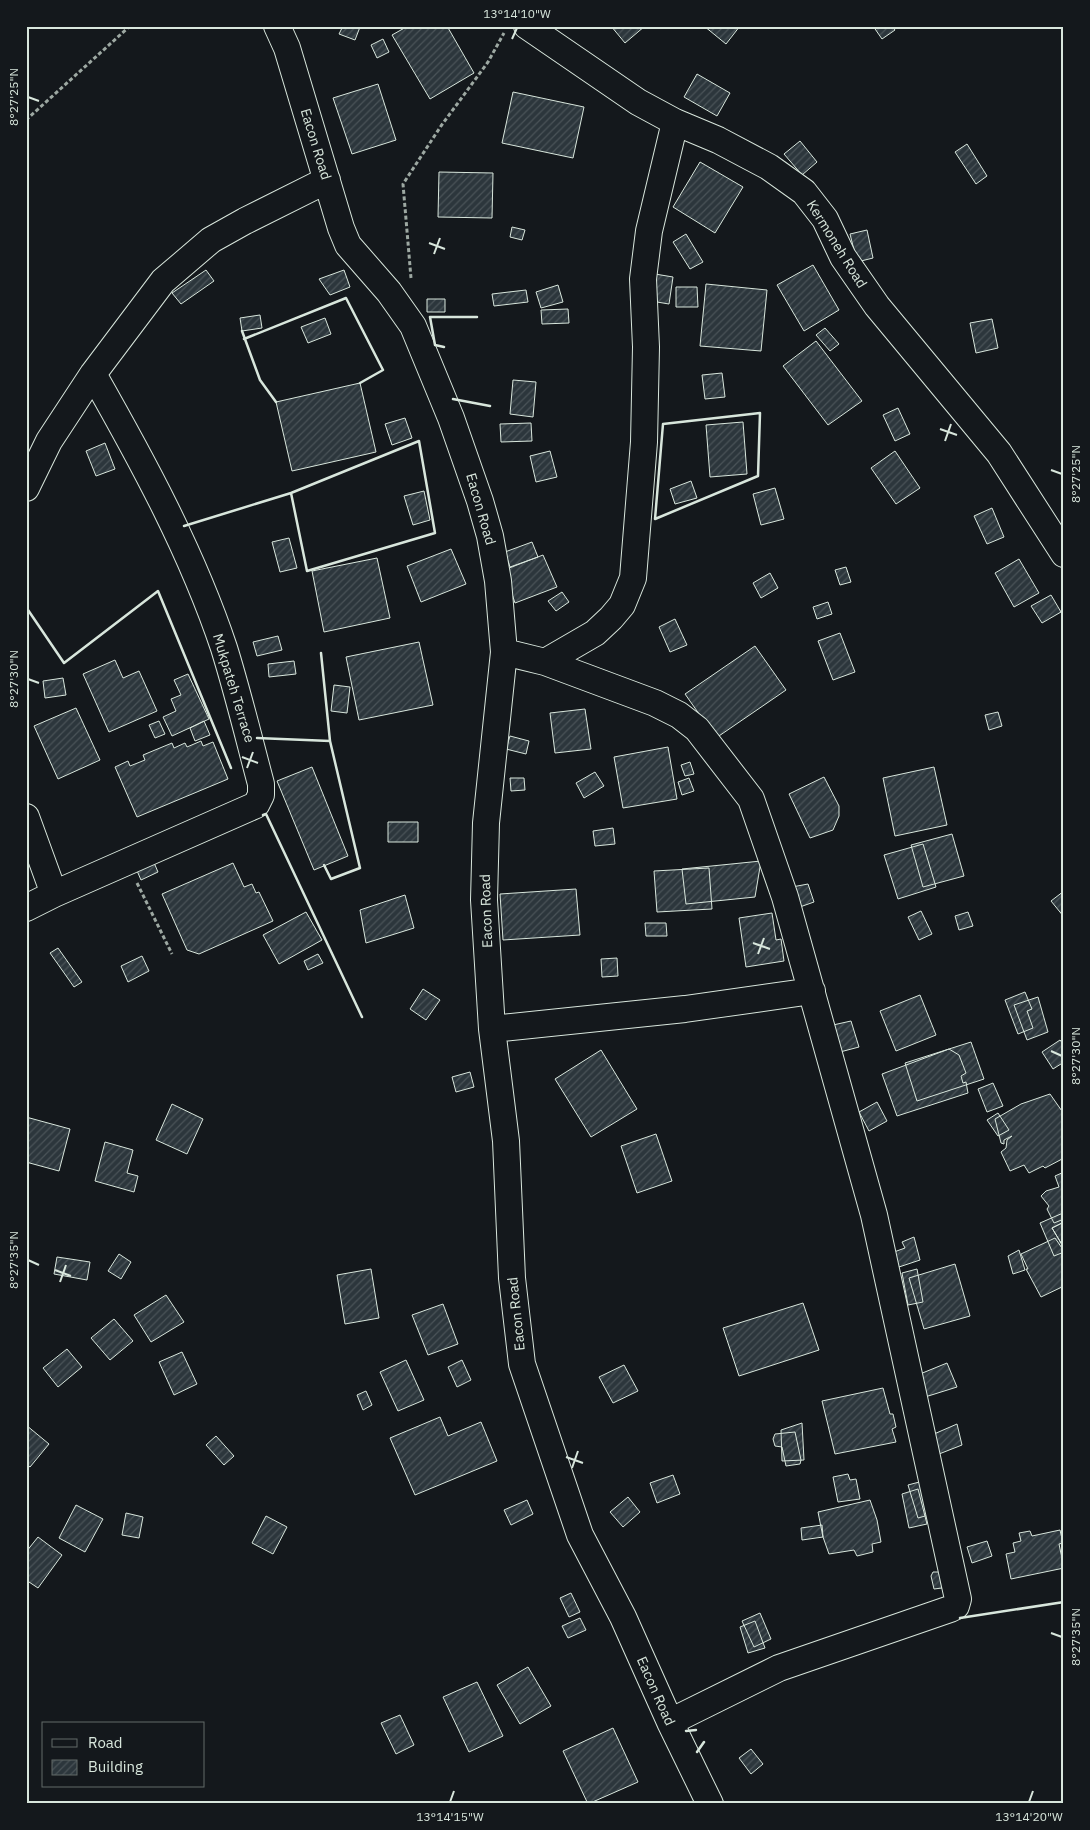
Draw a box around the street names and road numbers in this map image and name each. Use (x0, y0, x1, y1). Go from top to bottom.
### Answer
street label: Eacon Road (297, 106, 335, 182)
street label: Kermoneh Road (803, 197, 871, 291)
street label: Eacon Road (462, 471, 500, 547)
street label: Mukpateh Terrace (209, 631, 259, 745)
street label: Eacon Road (476, 874, 496, 948)
street label: Eacon Road (503, 1276, 529, 1352)
street label: Eacon Road (633, 1654, 679, 1728)

